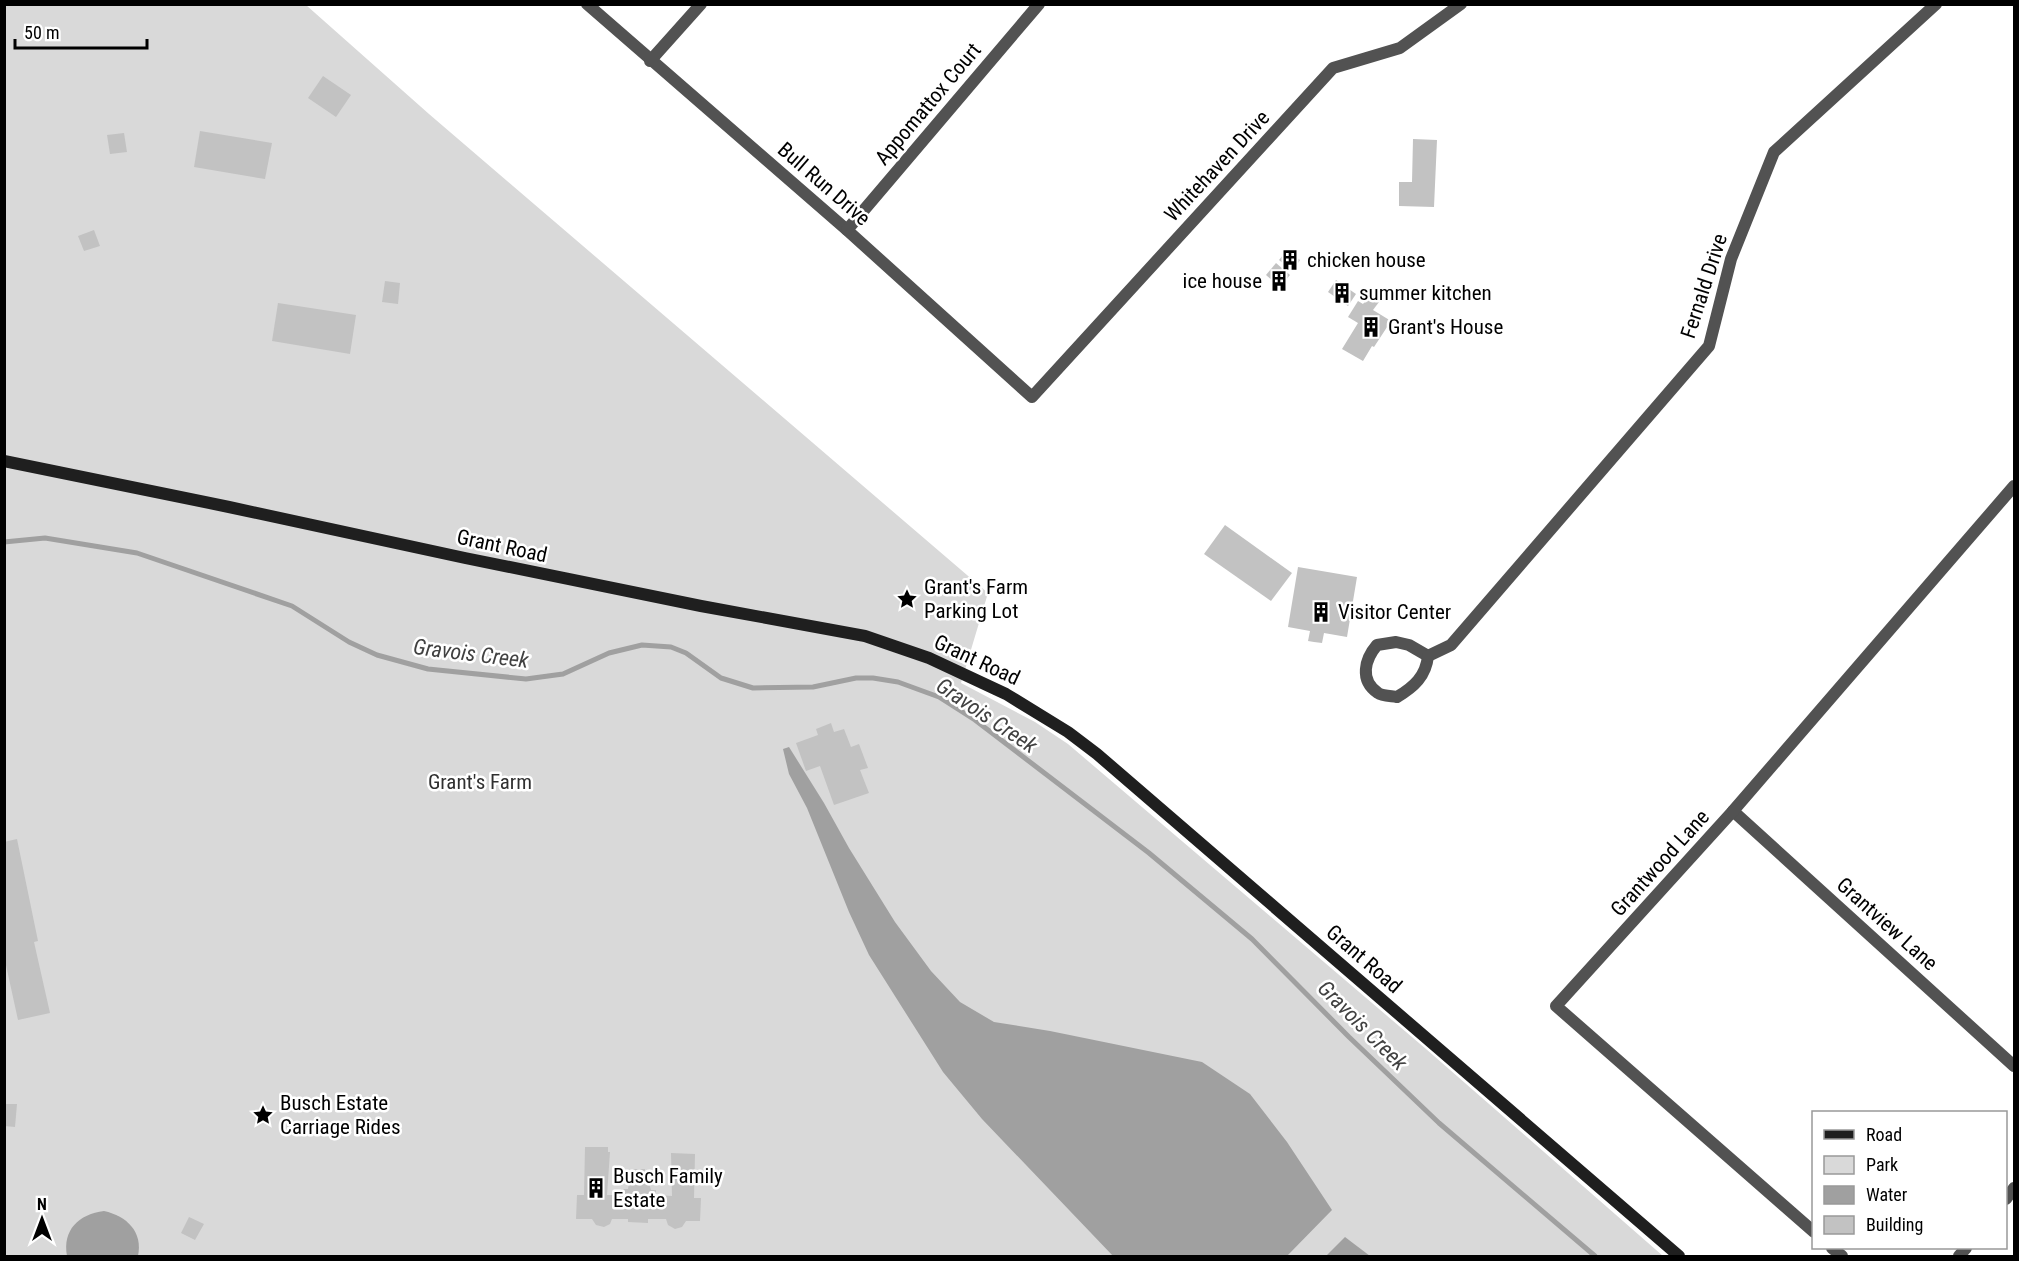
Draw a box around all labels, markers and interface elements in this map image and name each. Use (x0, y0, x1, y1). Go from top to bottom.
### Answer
scale bar (15, 12, 147, 50)
text: 50 m (24, 22, 59, 43)
street label: Appomattox Court (870, 38, 986, 170)
street label: Whitehaven Drive (1160, 106, 1275, 226)
street label: Bull Run Drive (773, 137, 875, 231)
street label: Fernald Drive (1676, 231, 1732, 341)
building icon: chicken house (1278, 248, 1302, 272)
place label: chicken house (1307, 248, 1426, 272)
place label: ice house (1183, 269, 1262, 293)
building icon: ice house (1267, 269, 1291, 293)
building icon: summer kitchen (1330, 281, 1354, 305)
place label: summer kitchen (1359, 281, 1492, 305)
building icon: Grant's House (1359, 315, 1383, 339)
place label: Grant's House (1388, 315, 1503, 339)
street label: Grant Road (455, 525, 549, 567)
place label: Grant's Farm Parking Lot (924, 575, 1028, 623)
place icon: Grant's Farm Parking Lot (895, 587, 919, 611)
building icon: Visitor Center (1309, 600, 1333, 624)
place label: Visitor Center (1338, 600, 1451, 624)
street label: Grant Road (930, 630, 1024, 690)
water label: Gravois Creek (412, 634, 530, 673)
water label: Gravois Creek (932, 673, 1042, 758)
park label: Grant's Farm (428, 770, 532, 794)
street label: Grantwood Lane (1606, 805, 1714, 921)
street label: Grantview Lane (1832, 873, 1942, 976)
street label: Grant Road (1321, 920, 1407, 998)
water label: Gravois Creek (1313, 975, 1413, 1075)
place label: Busch Estate Carriage Rides (280, 1091, 400, 1139)
place icon: Busch Estate Carriage Rides (251, 1103, 275, 1127)
legend (1812, 1111, 2007, 1249)
text: Road (1866, 1124, 1902, 1145)
text: Park (1866, 1154, 1898, 1175)
place label: Busch Family Estate (613, 1164, 723, 1212)
building icon: Busch Family Estate (584, 1176, 608, 1200)
text: Water (1866, 1184, 1908, 1205)
north arrow (12, 1189, 72, 1249)
text: N (37, 1195, 47, 1214)
text: Building (1866, 1214, 1923, 1235)

